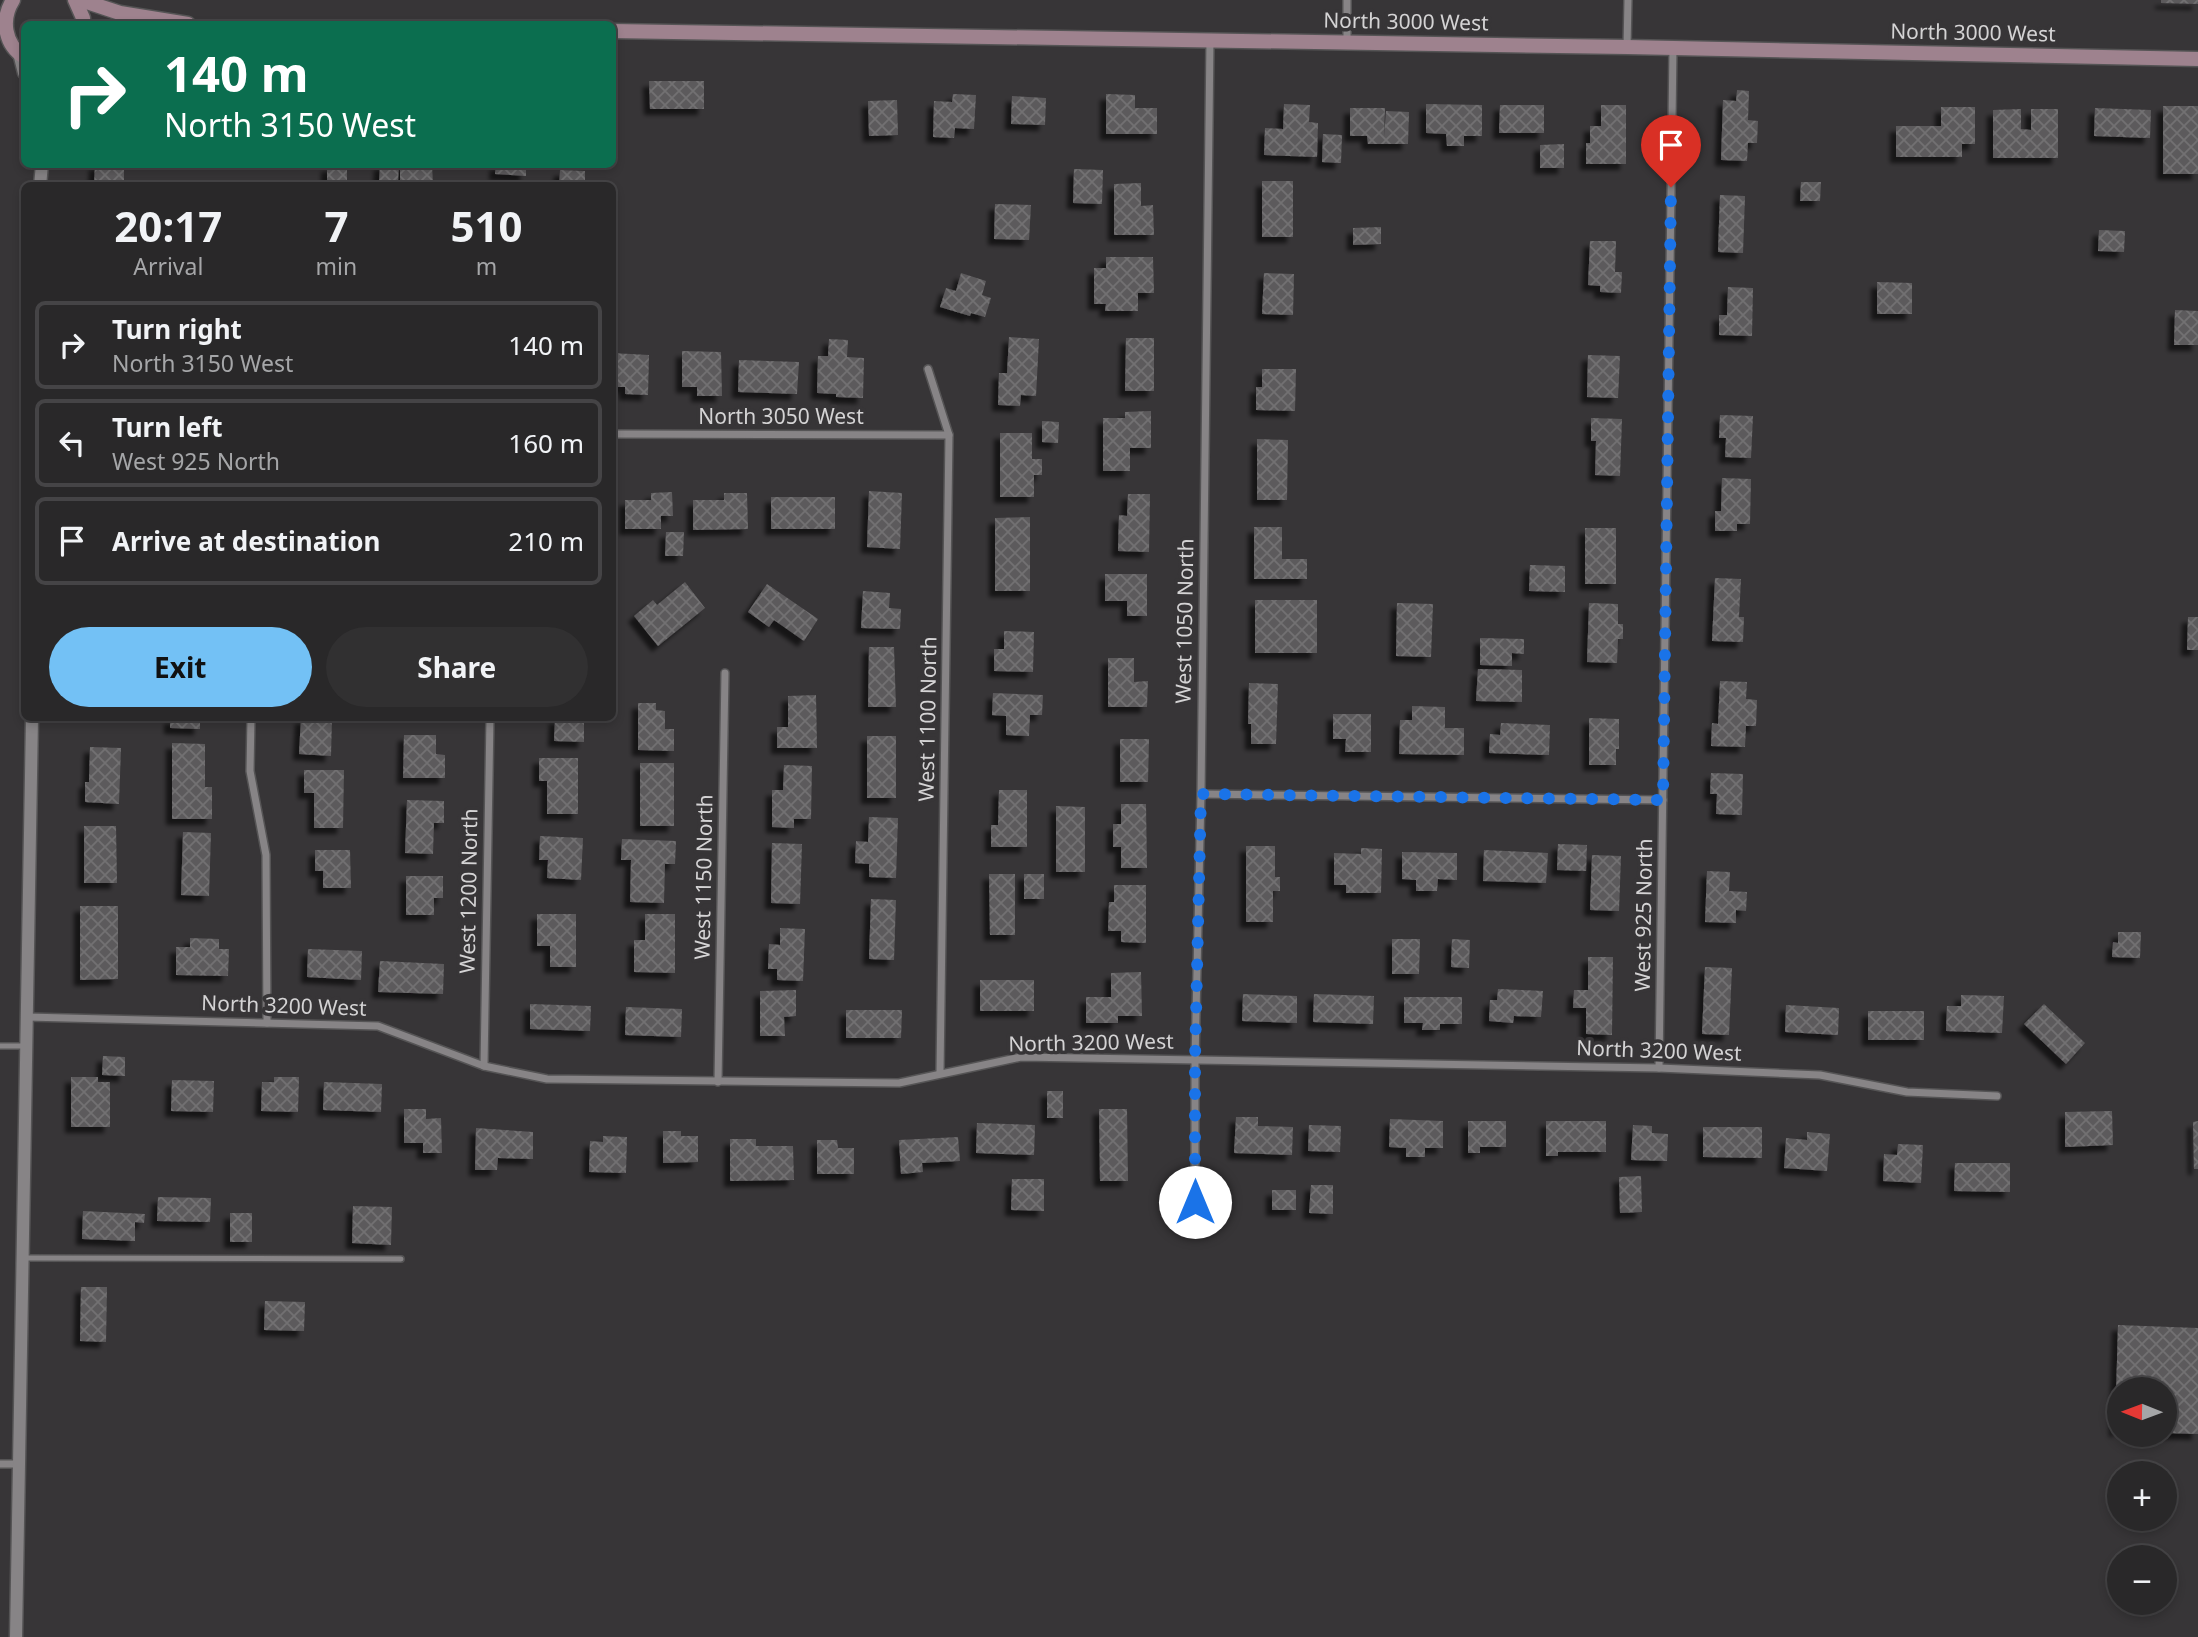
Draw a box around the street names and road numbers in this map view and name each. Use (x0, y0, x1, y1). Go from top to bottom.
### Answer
street label: North 3000 West (1323, 6, 1489, 36)
street label: North 3000 West (1890, 17, 2056, 47)
street label: North 3050 West (698, 402, 864, 430)
street label: West 1050 North (1169, 538, 1199, 704)
street label: West 1100 North (912, 636, 942, 802)
street label: West 1150 North (688, 794, 718, 960)
street label: West 1200 North (453, 808, 483, 974)
street label: West 925 North (1628, 838, 1658, 992)
street label: North 3200 West (201, 988, 368, 1022)
street label: North 3200 West (1008, 1027, 1174, 1057)
street label: North 3200 West (1576, 1033, 1743, 1067)

